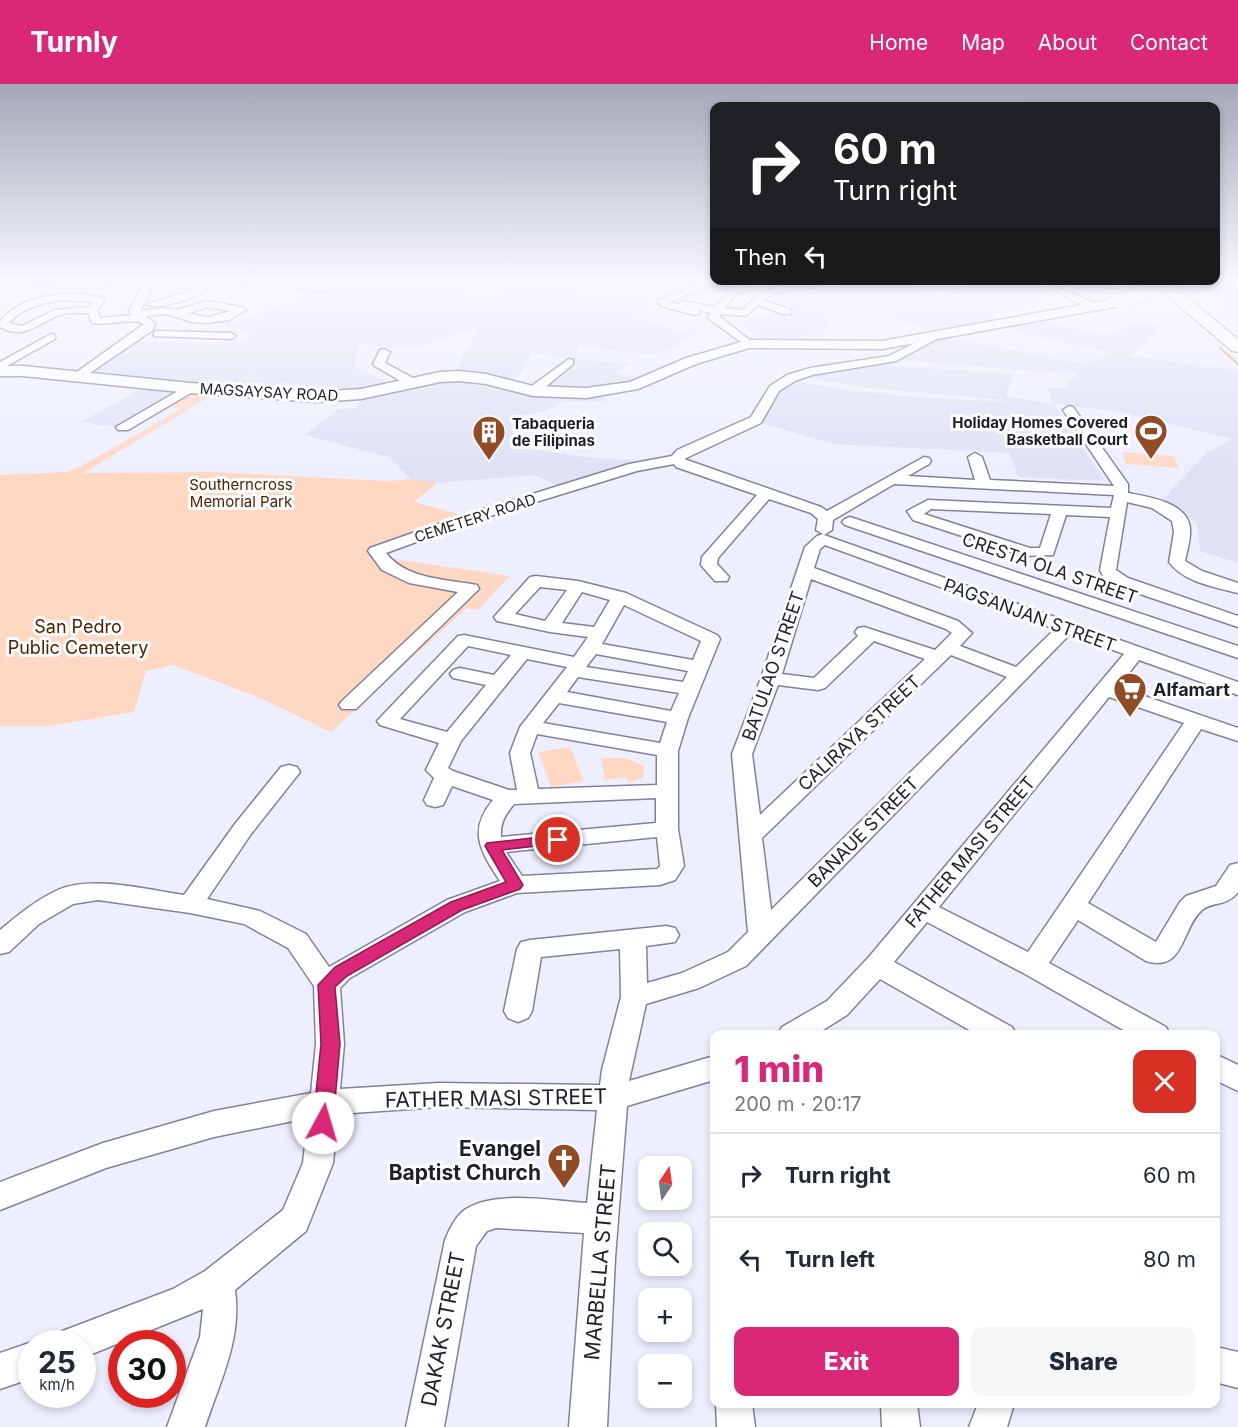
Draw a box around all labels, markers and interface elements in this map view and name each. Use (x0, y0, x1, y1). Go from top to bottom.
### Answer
text: Turnly (30, 25, 118, 59)
text: Home (869, 30, 928, 55)
text: Map (961, 30, 1005, 55)
text: About (1038, 30, 1097, 55)
text: Contact (1130, 30, 1208, 55)
text: 60 m (833, 123, 937, 174)
icon: right (734, 126, 812, 204)
text: Turn right (833, 174, 957, 207)
icon: left (799, 240, 832, 273)
text: Then (734, 244, 787, 270)
street label: MAGSAYSAY ROAD (199, 379, 339, 405)
place label: Holiday Homes Covered Basketball Court (952, 413, 1129, 449)
sports icon: Holiday Homes Covered Basketball Court (1133, 413, 1169, 460)
building icon: Tabaqueria de Filipinas (471, 414, 507, 461)
place label: Tabaqueria de Filipinas (512, 414, 595, 450)
park label: Southerncross Memorial Park (189, 475, 293, 511)
street label: CEMETERY ROAD (412, 489, 538, 547)
street label: CRESTA OLA STREET (960, 528, 1140, 608)
street label: PAGSANJAN STREET (941, 574, 1119, 656)
street label: BATULAO STREET (738, 589, 808, 743)
park label: San Pedro Public Cemetery (8, 616, 148, 658)
street label: CALIRAYA STREET (794, 671, 924, 795)
supermarket icon: Alfamart (1112, 671, 1148, 718)
place label: Alfamart (1153, 679, 1230, 700)
street label: FATHER MASI STREET (901, 772, 1039, 932)
street label: BANAUE STREET (804, 773, 922, 891)
pin (532, 814, 583, 865)
icon: arrive (541, 823, 574, 856)
text: 1 min (734, 1047, 824, 1091)
button: close (1133, 1050, 1196, 1113)
street label: FATHER MASI STREET (385, 1084, 607, 1112)
position arrow (291, 1091, 355, 1155)
text: 200 m · 20:17 (734, 1092, 862, 1116)
place label: Evangel Baptist Church (389, 1136, 541, 1185)
church icon: Evangel Baptist Church (546, 1142, 582, 1189)
north arrow (638, 1156, 692, 1210)
map controls (638, 1156, 692, 1408)
icon: right (734, 1159, 767, 1192)
text: Turn right (785, 1162, 891, 1188)
text: 60 m (1143, 1162, 1196, 1188)
street label: MARBELLA STREET (579, 1163, 621, 1361)
button: search (638, 1222, 692, 1276)
icon: left (734, 1243, 767, 1276)
text: Turn left (785, 1246, 875, 1272)
text: 80 m (1143, 1246, 1196, 1272)
street label: DAKAK STREET (416, 1250, 470, 1408)
button: + (638, 1288, 692, 1342)
button: Exit (734, 1327, 959, 1396)
button: Share (971, 1327, 1196, 1396)
speed limit sign: 30 (108, 1330, 186, 1408)
text: 25 (38, 1344, 76, 1380)
button: − (638, 1354, 692, 1408)
text: km/h (39, 1375, 75, 1394)

